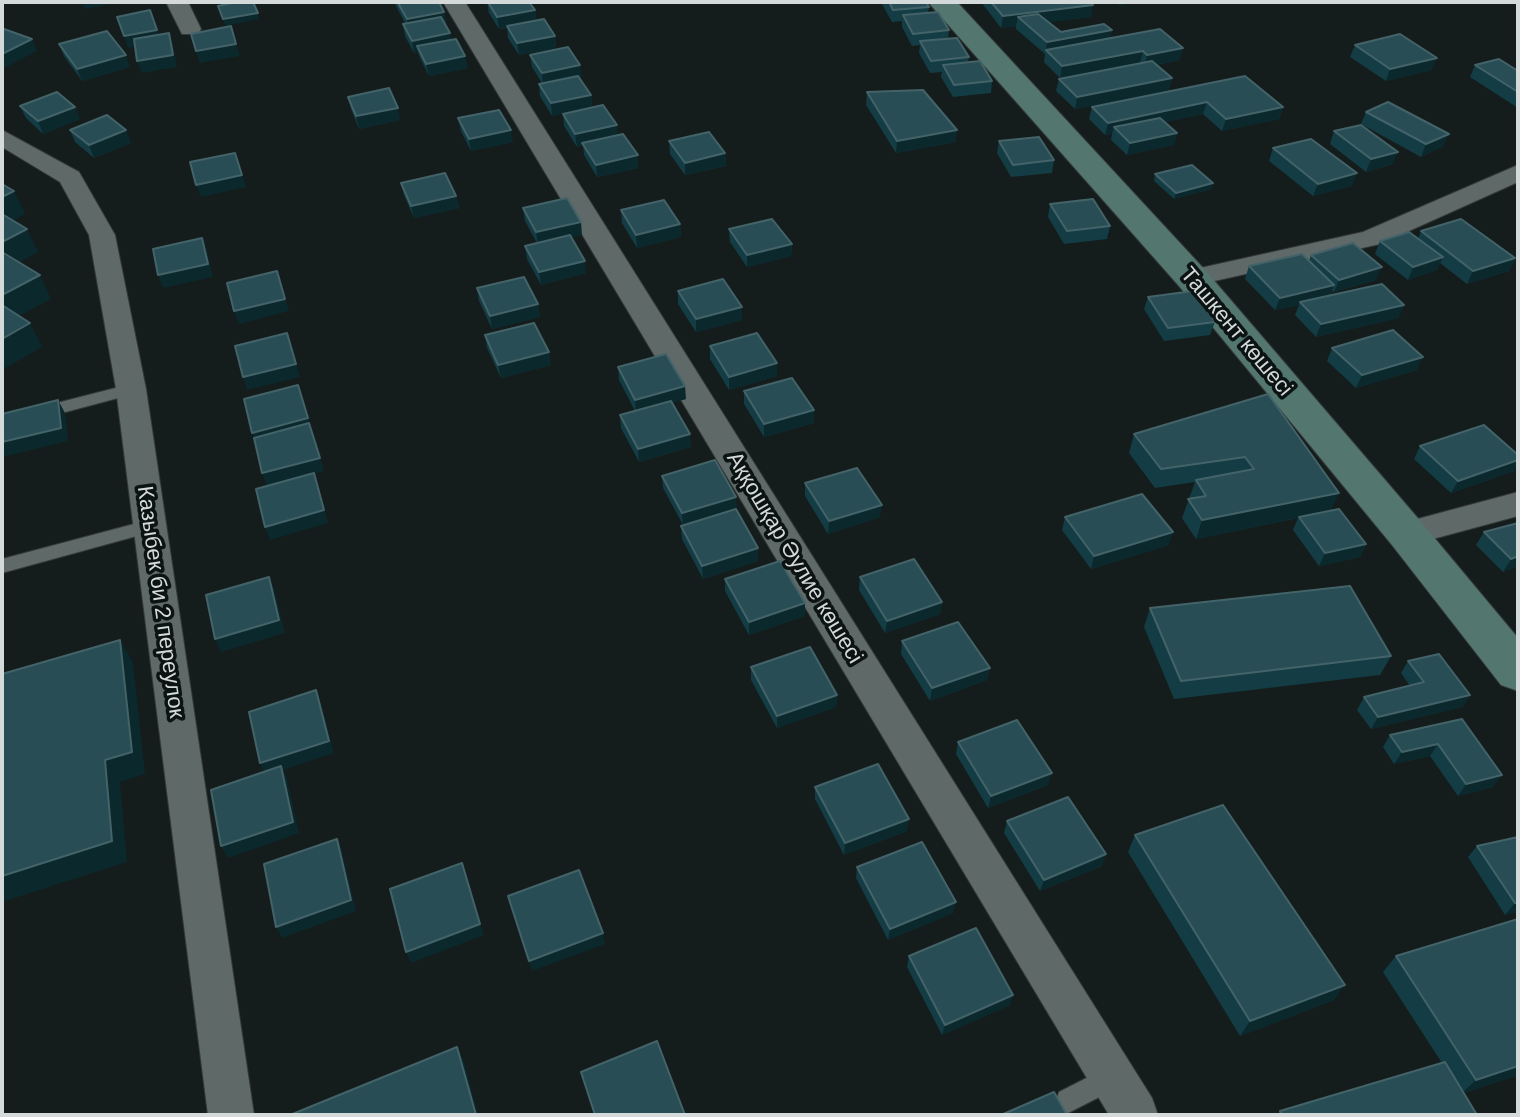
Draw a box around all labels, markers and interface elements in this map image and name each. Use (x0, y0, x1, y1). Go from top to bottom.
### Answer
street label: Ташкент көшесі (1174, 262, 1298, 402)
street label: Аққошқар Әулие көшесі (720, 447, 868, 669)
street label: Казыбек би 2 переулок (131, 484, 189, 720)

